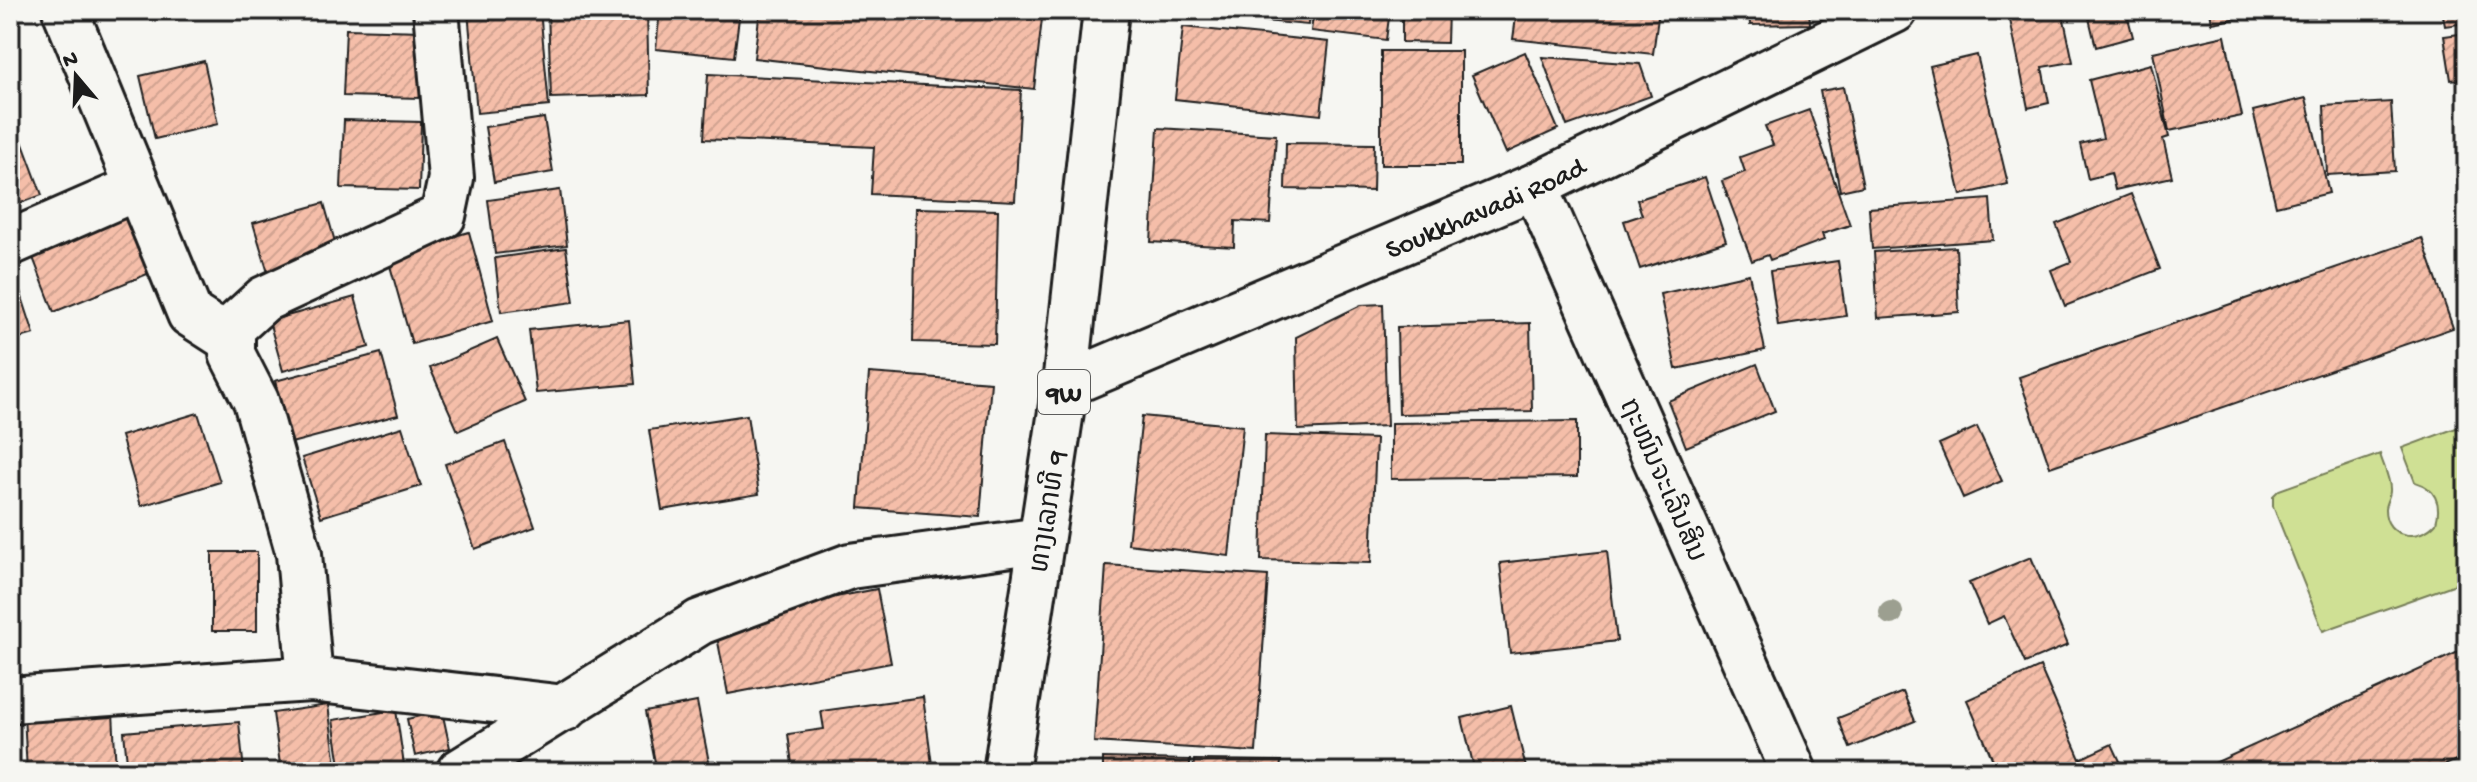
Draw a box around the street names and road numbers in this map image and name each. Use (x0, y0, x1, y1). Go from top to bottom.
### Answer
street label: Soukkhavadi Road (1381, 151, 1594, 268)
road number: 9W (1038, 370, 1090, 414)
street label: ຖະໜົນຈະເລີນສິນ (1610, 393, 1714, 568)
street label: ທາງເລກທີ 9 (1022, 448, 1076, 575)

